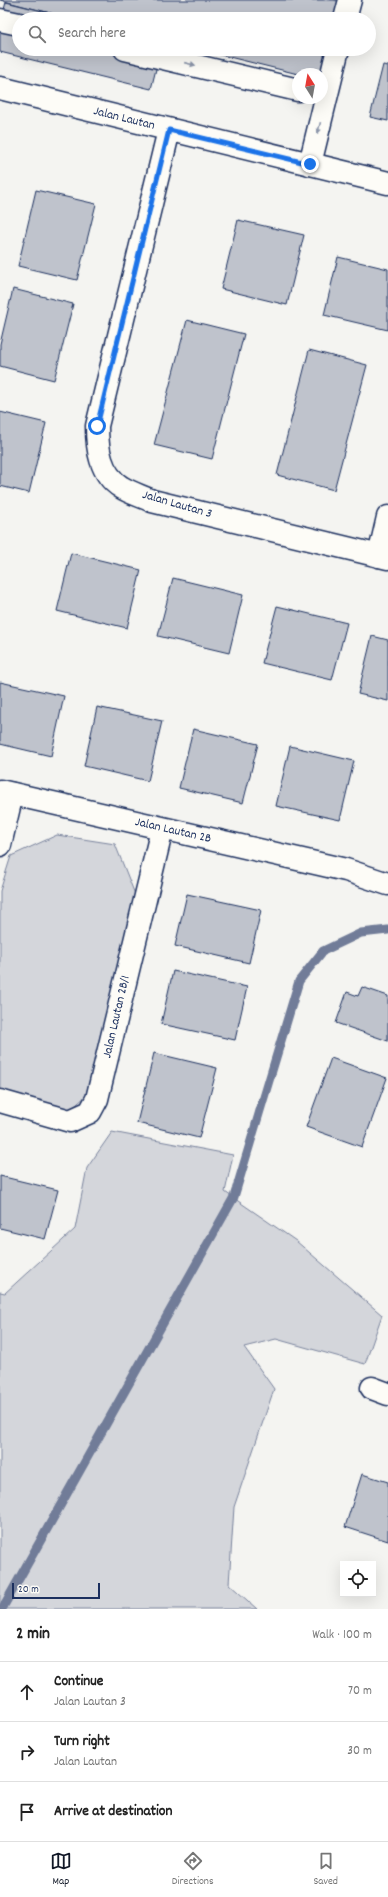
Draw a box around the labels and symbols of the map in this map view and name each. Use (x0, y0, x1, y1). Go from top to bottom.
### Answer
one-way arrow (184, 62, 196, 68)
north arrow (292, 68, 328, 104)
street label: Jalan Lautan (91, 102, 157, 136)
one-way arrow (316, 122, 322, 134)
route end (301, 155, 319, 173)
route start (88, 417, 106, 435)
street label: Jalan Lautan 3 (140, 486, 214, 524)
street label: Jalan Lautan 2B (133, 813, 213, 849)
street label: Jalan Lautan 2B/1 (98, 974, 136, 1060)
scale bar (12, 1581, 100, 1600)

